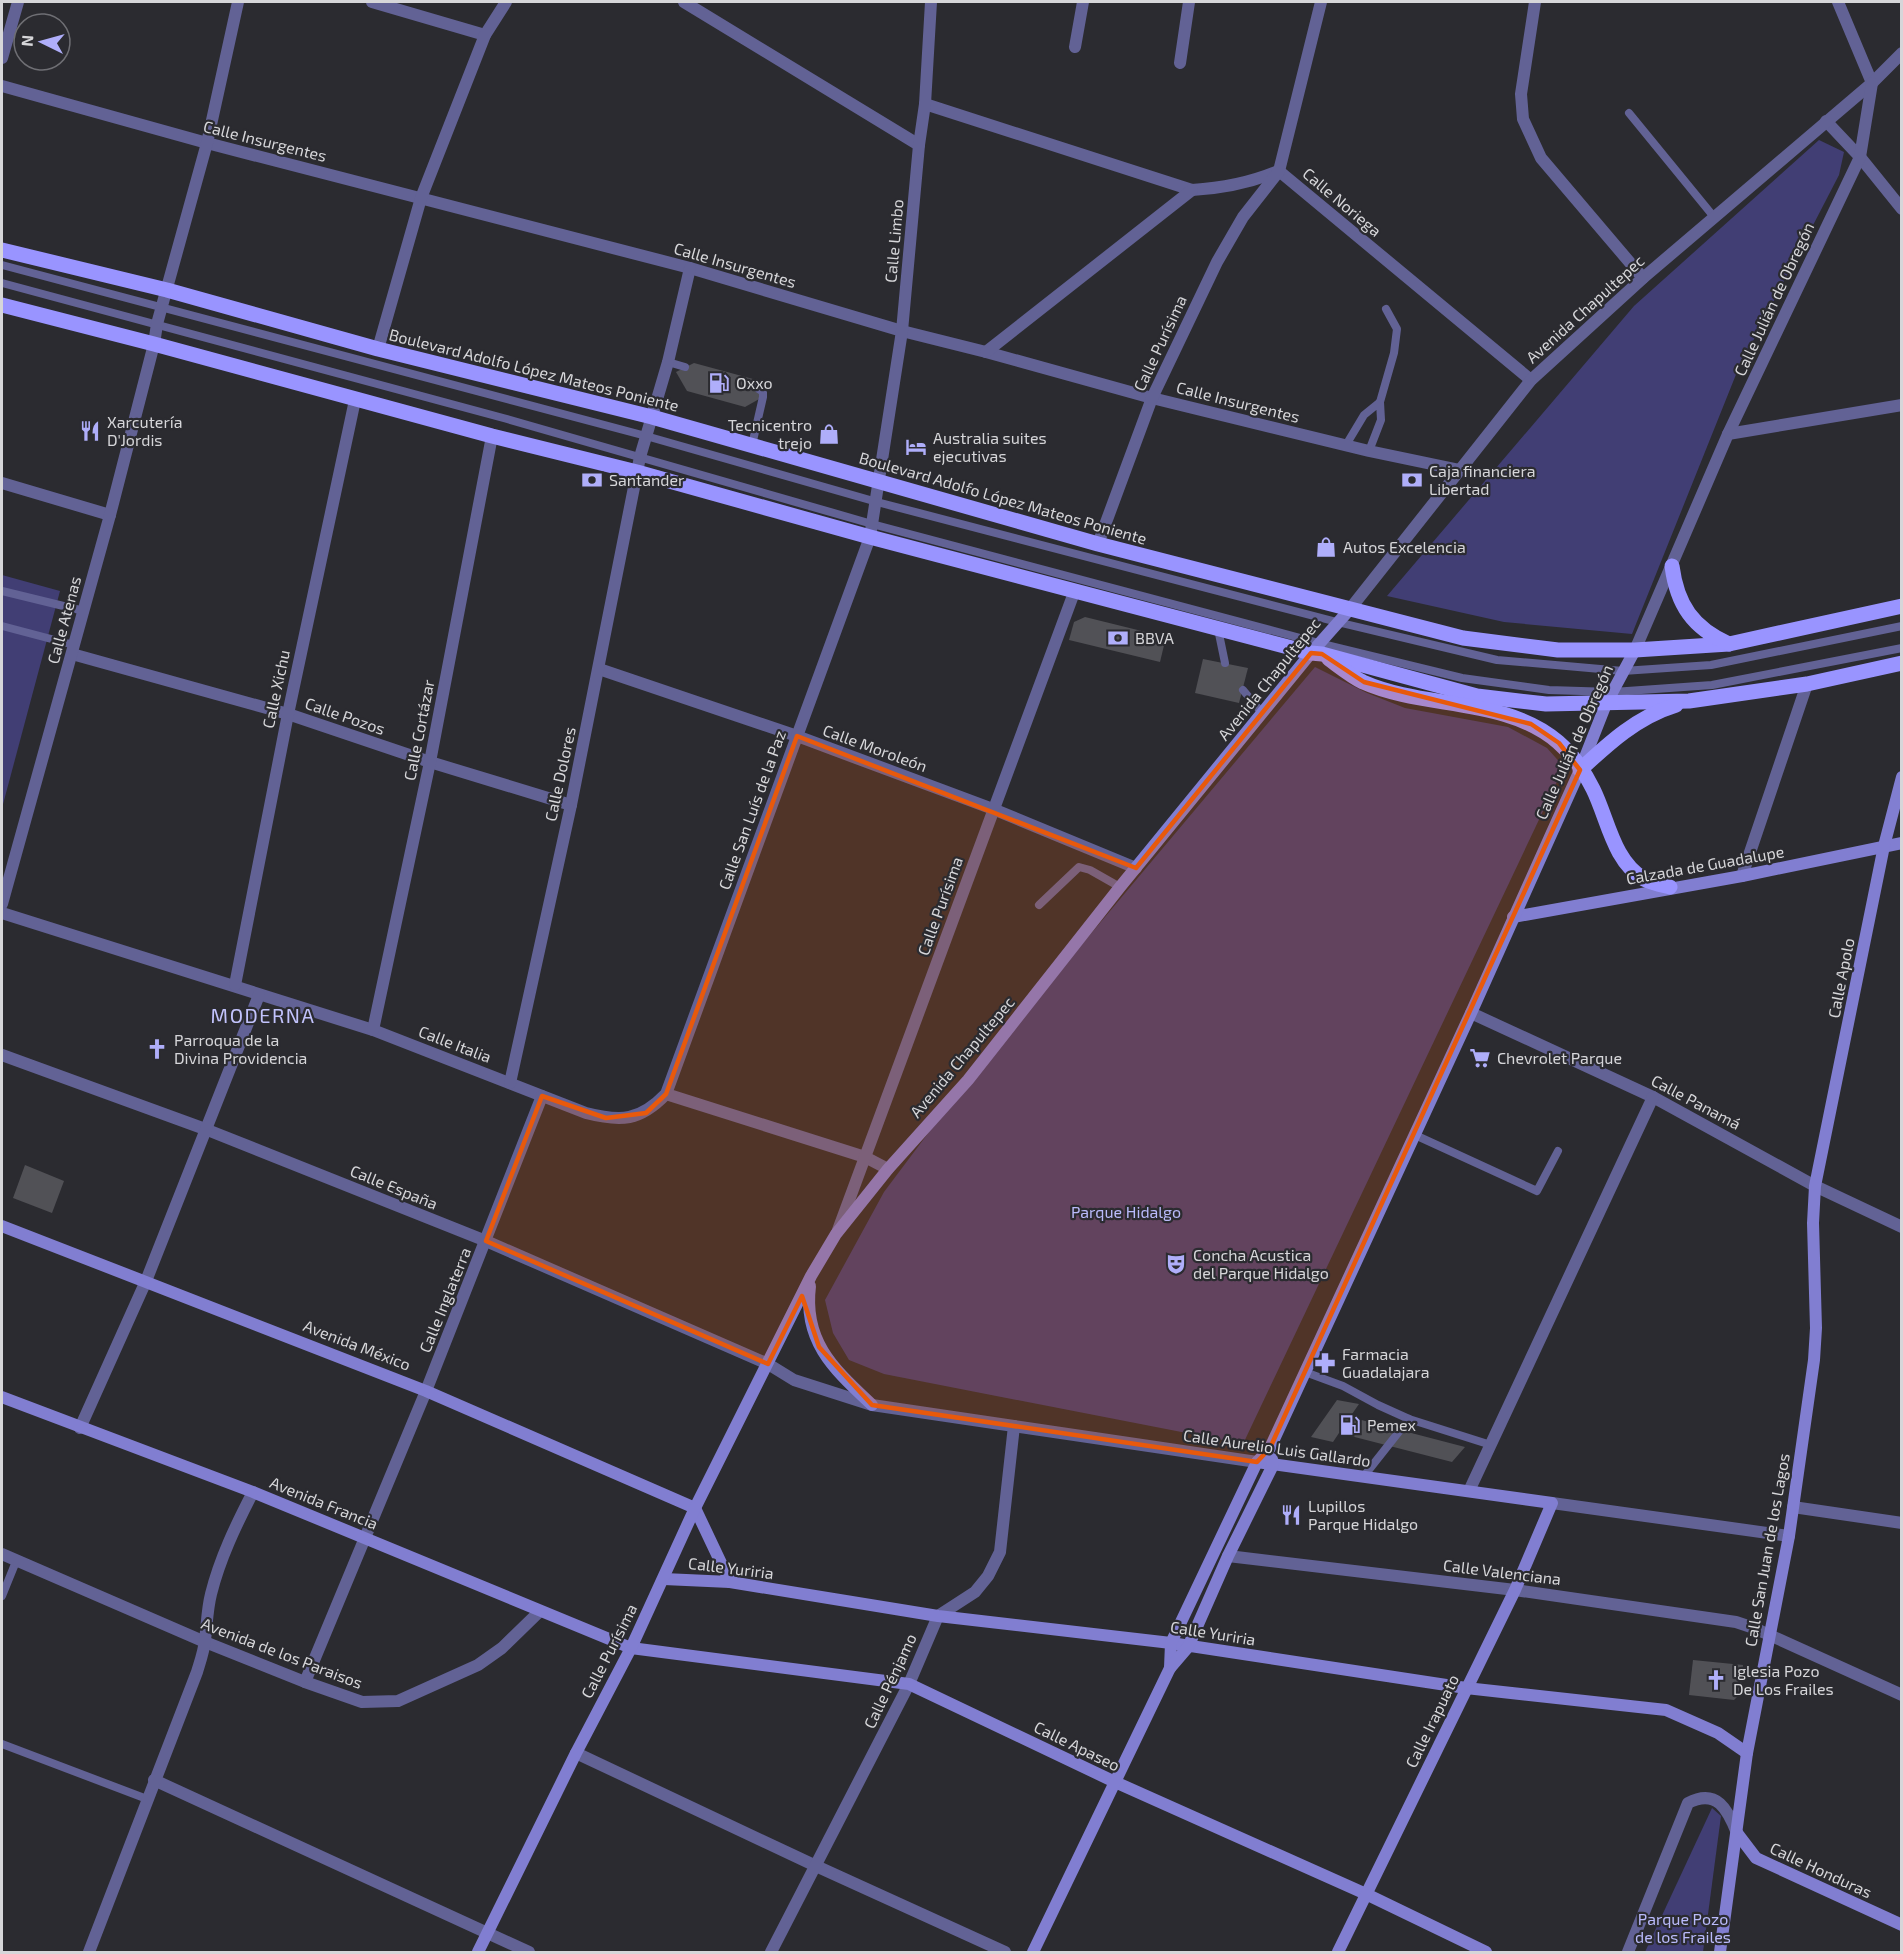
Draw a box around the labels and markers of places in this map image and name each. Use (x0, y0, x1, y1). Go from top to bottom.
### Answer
fuel station icon: Oxxo (707, 371, 731, 395)
place label: Oxxo (736, 373, 773, 392)
place label: Xarcutería D'Jordis (107, 412, 183, 449)
place label: Tecnicentro trejo (728, 415, 812, 453)
restaurant icon: Xarcutería D'Jordis (78, 419, 102, 443)
shop icon: Tecnicentro trejo (817, 422, 841, 446)
place label: Australia suites ejecutivas (933, 428, 1047, 466)
hotel icon: Australia suites ejecutivas (904, 435, 928, 459)
place label: Caja financiera Libertad (1429, 461, 1536, 498)
bank icon: Santander (580, 468, 604, 492)
bank icon: Caja financiera Libertad (1400, 468, 1424, 492)
place label: Santander (609, 470, 685, 489)
shop icon: Autos Excelencia (1314, 535, 1338, 559)
place label: Autos Excelencia (1343, 537, 1466, 556)
bank icon: BBVA (1106, 626, 1130, 650)
place label: BBVA (1135, 628, 1174, 647)
place label: Parroqua de la Divina Providencia (174, 1030, 307, 1067)
church icon: Parroqua de la Divina Providencia (145, 1037, 169, 1061)
supermarket icon: Chevrolet Parque (1468, 1046, 1492, 1070)
place label: Chevrolet Parque (1497, 1048, 1622, 1067)
place label: Concha Acustica del Parque Hidalgo (1193, 1245, 1329, 1282)
theatre icon: Concha Acustica del Parque Hidalgo (1164, 1252, 1188, 1276)
place label: Farmacia Guadalajara (1342, 1344, 1429, 1382)
pharmacy icon: Farmacia Guadalajara (1313, 1351, 1337, 1375)
fuel station icon: Pemex (1338, 1413, 1362, 1437)
place label: Pemex (1367, 1415, 1417, 1434)
place label: Lupillos Parque Hidalgo (1308, 1496, 1418, 1533)
restaurant icon: Lupillos Parque Hidalgo (1279, 1503, 1303, 1527)
place label: Iglesia Pozo De Los Frailes (1733, 1661, 1834, 1698)
church icon: Iglesia Pozo De Los Frailes (1704, 1668, 1728, 1692)

